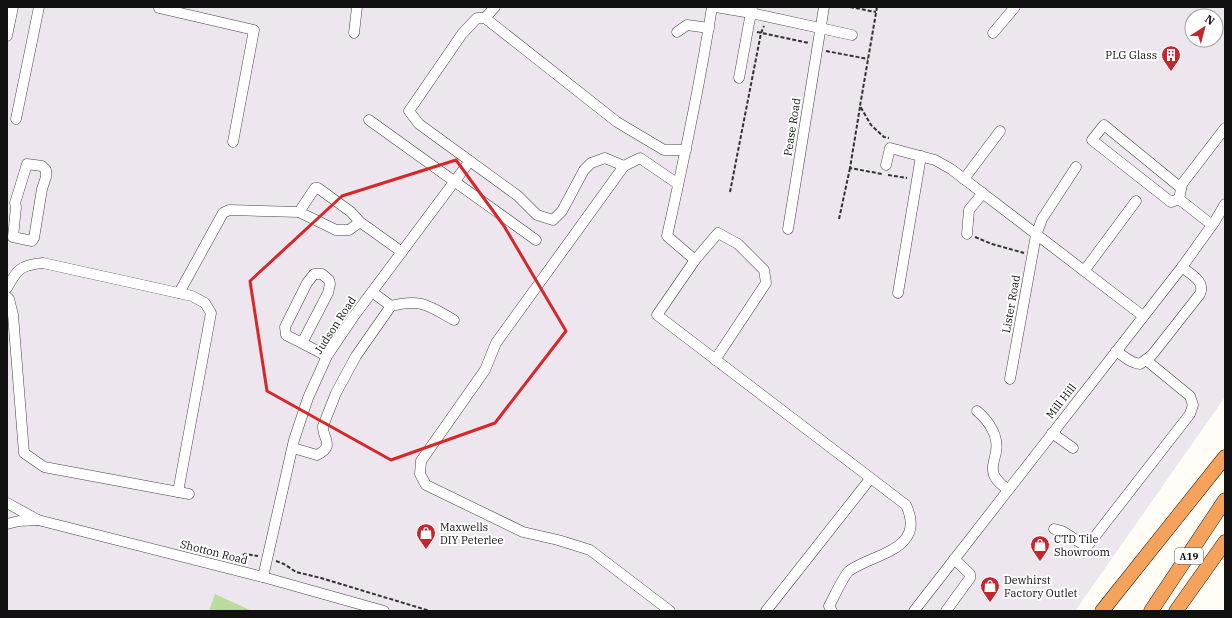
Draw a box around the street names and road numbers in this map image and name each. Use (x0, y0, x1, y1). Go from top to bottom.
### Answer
street label: Pease Road (780, 97, 804, 157)
street label: Lister Road (999, 274, 1023, 334)
street label: Judson Road (311, 293, 359, 356)
street label: Mill Hill (1043, 381, 1079, 421)
street label: Shotton Road (179, 537, 250, 567)
road number: A19 (1175, 548, 1203, 564)

